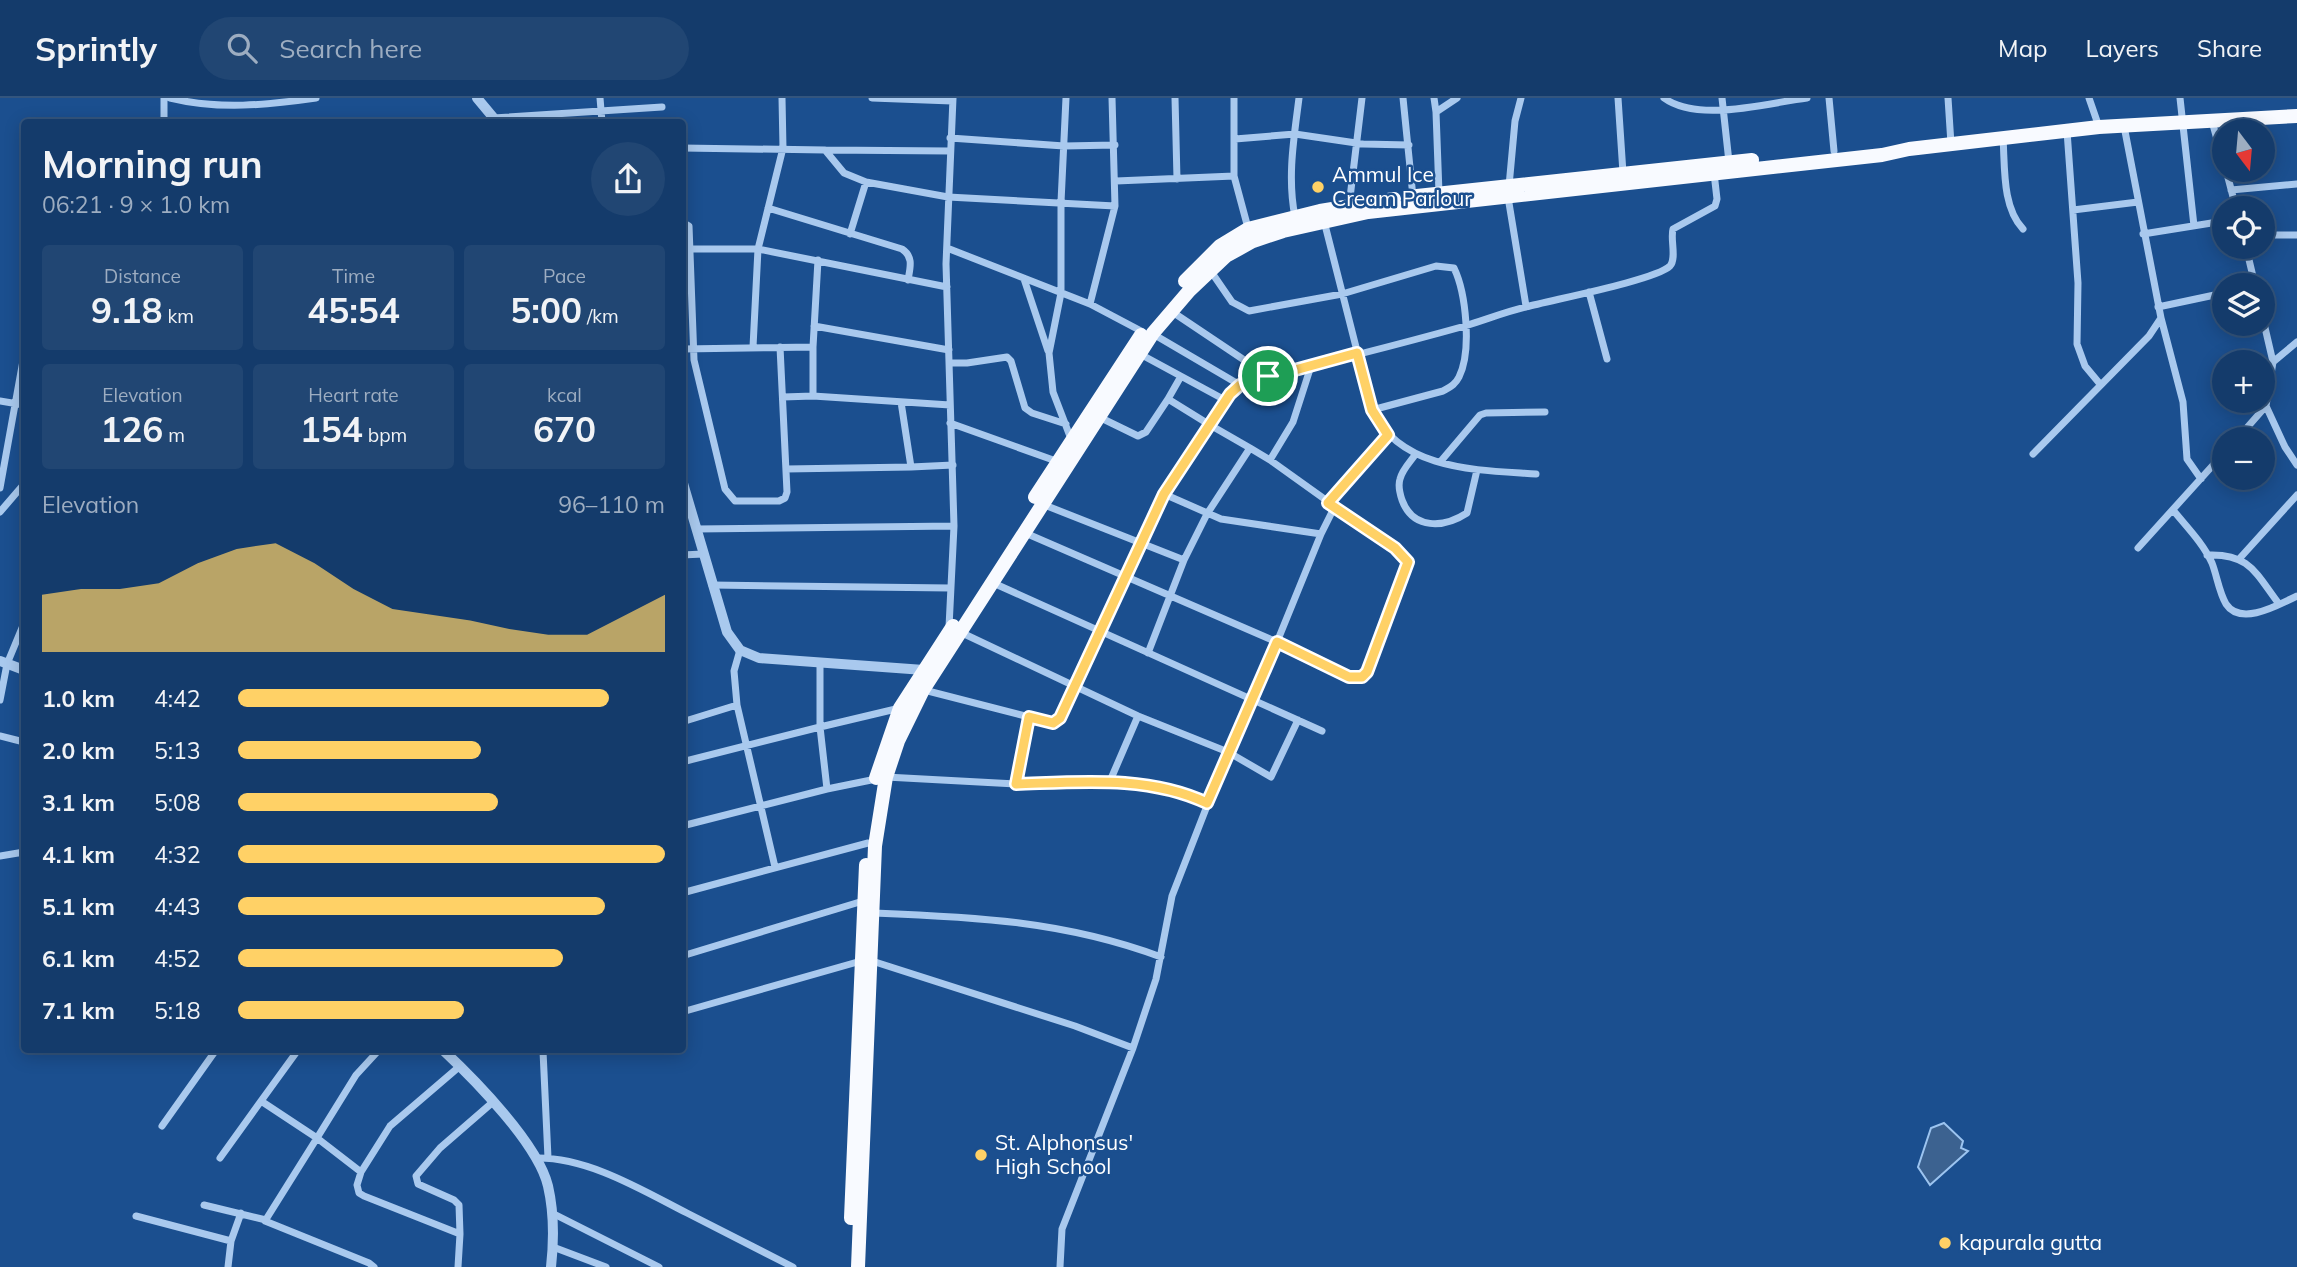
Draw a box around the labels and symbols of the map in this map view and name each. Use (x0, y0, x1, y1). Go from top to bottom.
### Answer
north arrow (2212, 119, 2275, 182)
place label: Ammul Ice Cream Parlour (1332, 161, 1472, 211)
marker: Ammul Ice Cream Parlour (1310, 179, 1326, 195)
pin (1238, 346, 1298, 406)
place label: St. Alphonsus' High School (995, 1129, 1133, 1179)
marker: St. Alphonsus' High School (973, 1147, 989, 1163)
place label: kapurala gutta (1959, 1229, 2102, 1255)
marker: kapurala gutta (1937, 1235, 1953, 1251)

